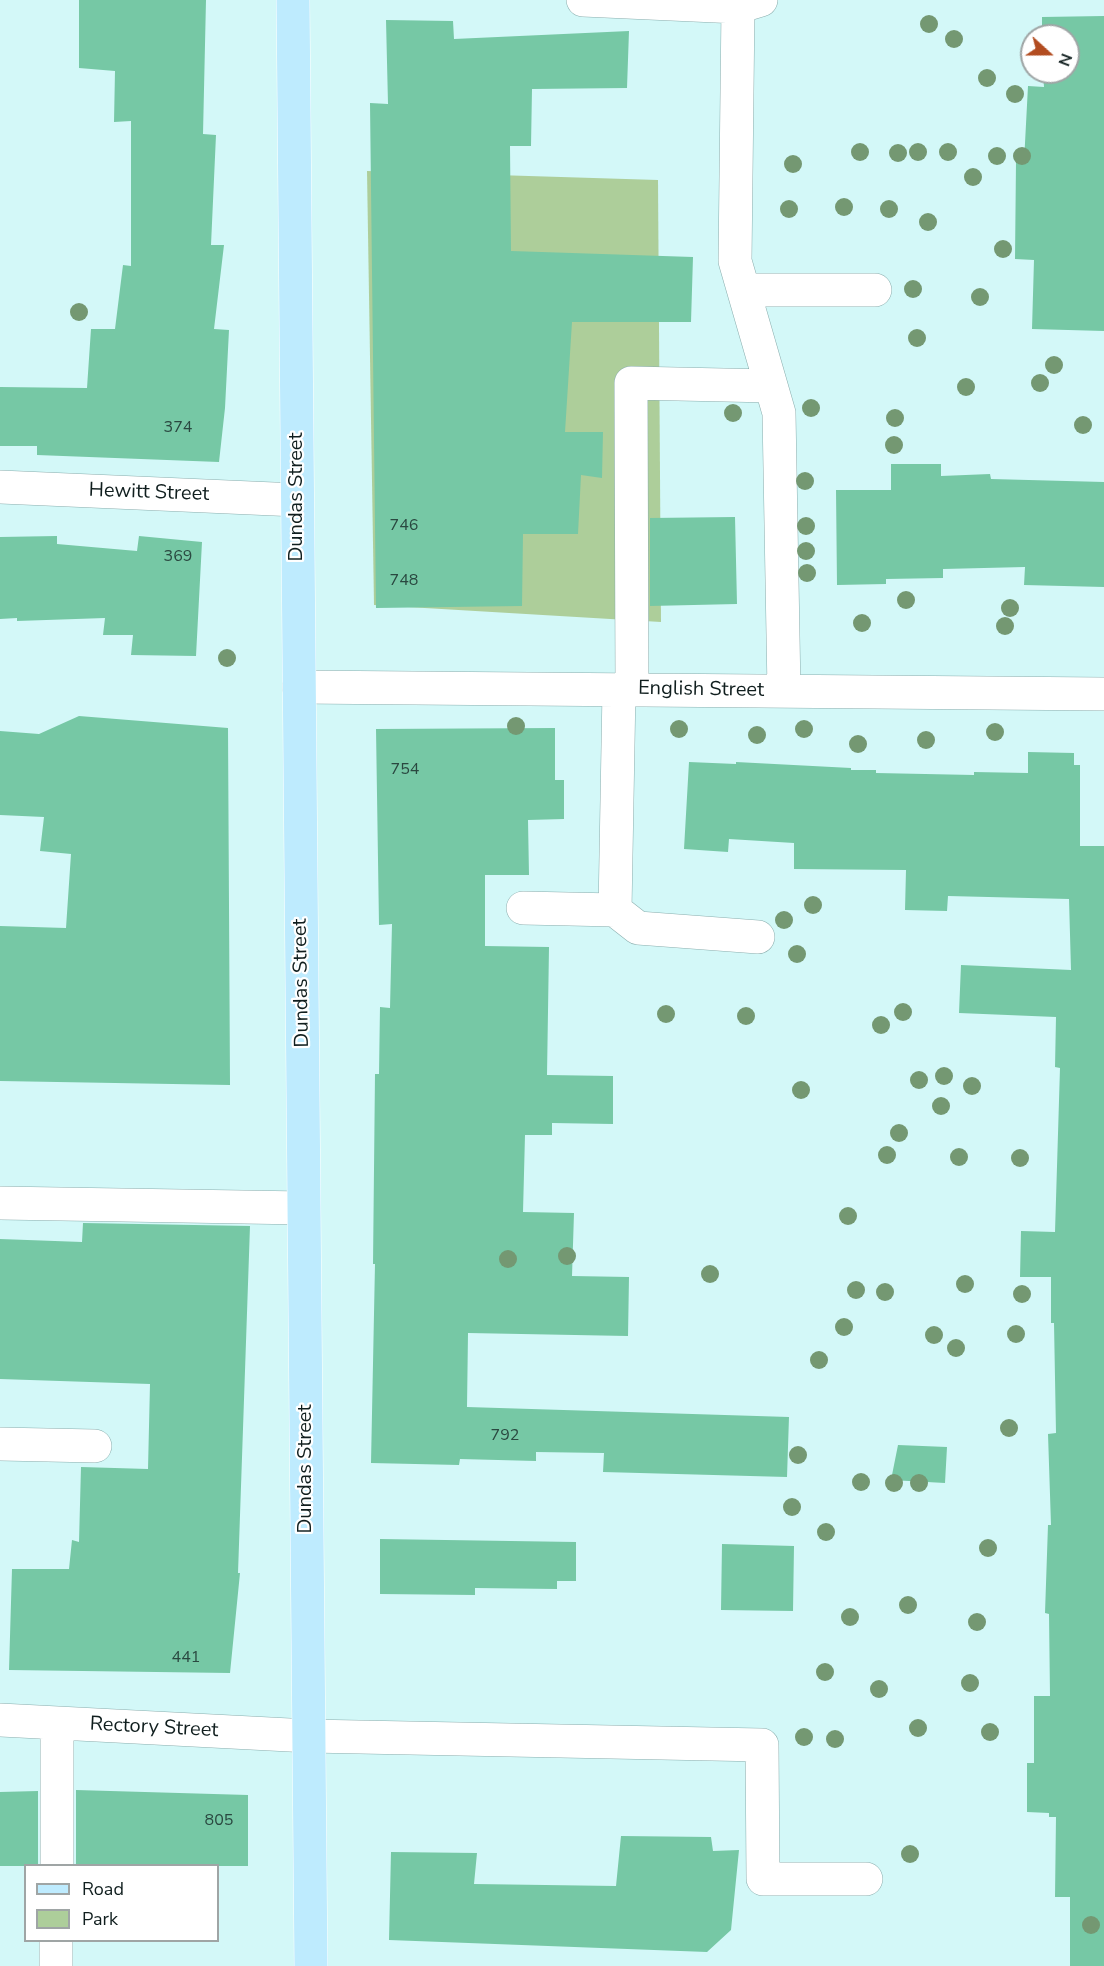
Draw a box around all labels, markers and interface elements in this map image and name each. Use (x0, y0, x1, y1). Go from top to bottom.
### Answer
north arrow (1020, 24, 1080, 84)
text: N (1053, 50, 1077, 69)
house number: 374 (164, 418, 192, 438)
street label: Dundas Street (285, 432, 309, 562)
street label: Hewitt Street (88, 479, 210, 507)
house number: 746 (390, 516, 418, 536)
house number: 369 (164, 547, 192, 567)
house number: 748 (390, 571, 418, 591)
street label: English Street (638, 677, 764, 703)
house number: 754 (391, 760, 419, 780)
street label: Dundas Street (289, 918, 315, 1048)
street label: Dundas Street (294, 1404, 318, 1534)
house number: 792 (491, 1426, 519, 1446)
house number: 441 (172, 1648, 200, 1668)
street label: Rectory Street (89, 1713, 219, 1743)
house number: 805 (205, 1811, 233, 1831)
legend (24, 1864, 219, 1942)
text: Road (82, 1877, 124, 1901)
text: Park (82, 1907, 118, 1931)

